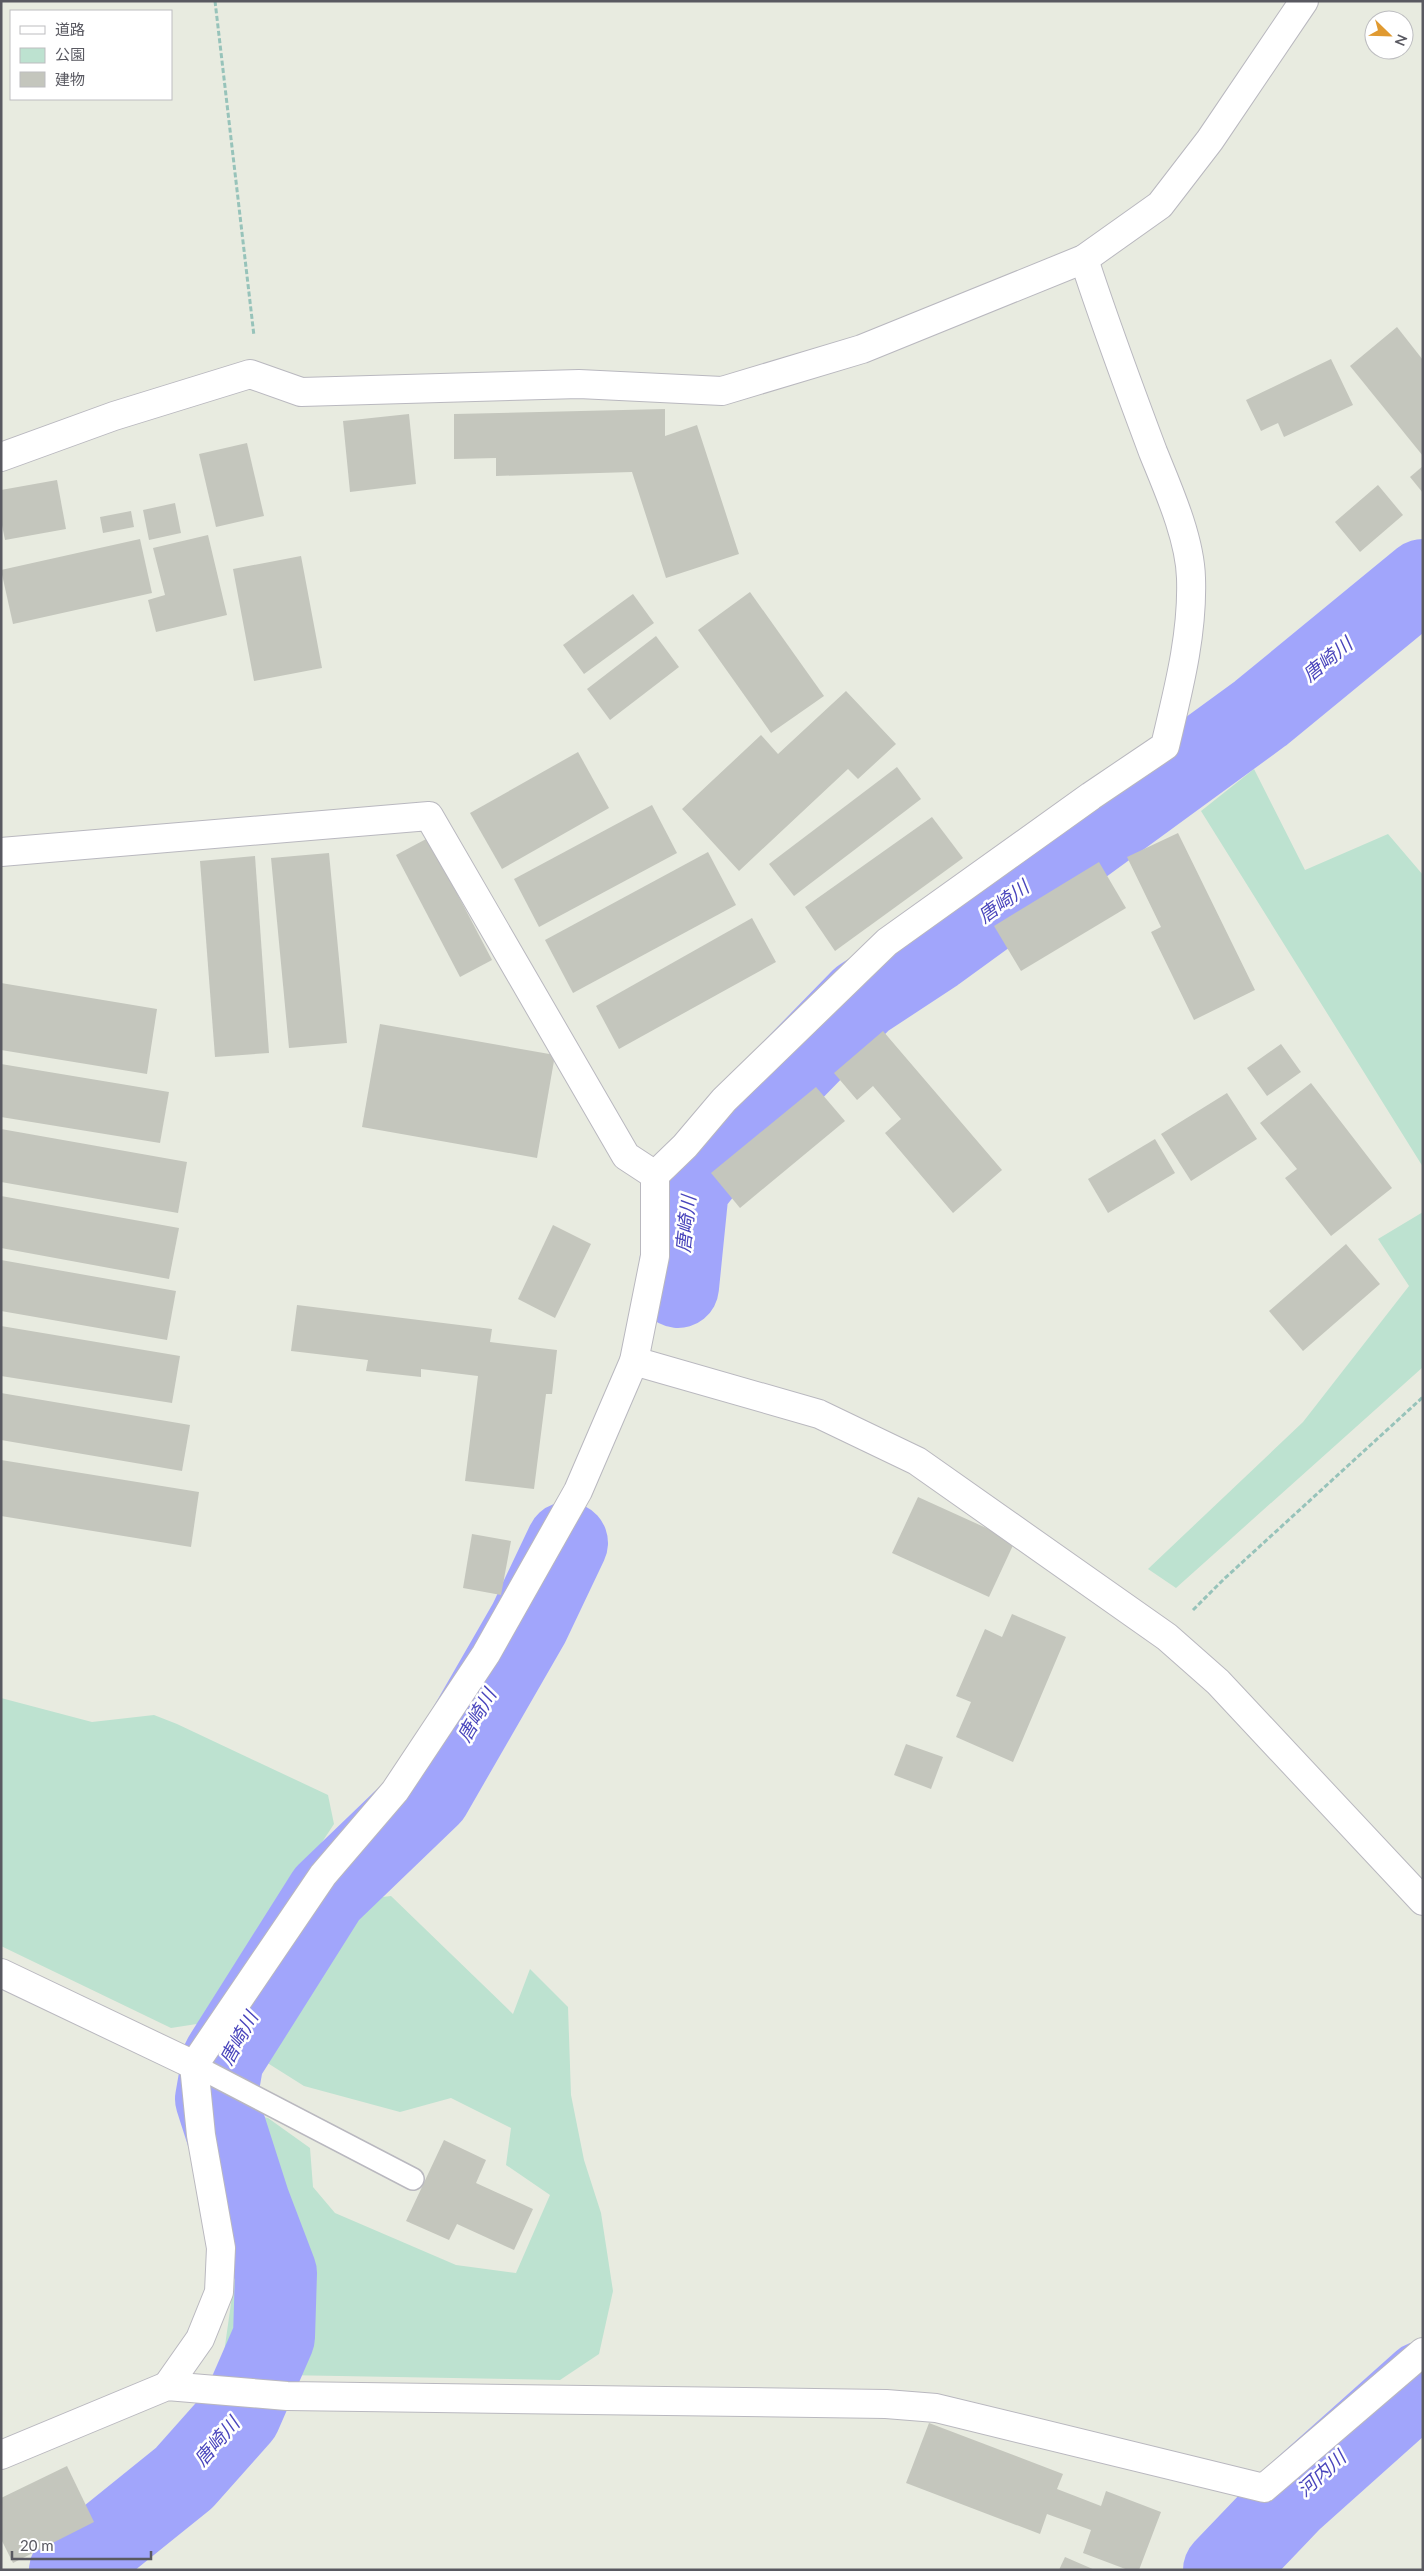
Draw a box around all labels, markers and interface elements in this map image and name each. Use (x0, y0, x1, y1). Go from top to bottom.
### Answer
legend (10, 10, 172, 100)
north arrow (1364, 10, 1414, 60)
text: 道路 (55, 20, 85, 38)
text: N (1391, 32, 1411, 49)
text: 公園 (55, 45, 85, 63)
text: 建物 (55, 70, 85, 88)
water label: 唐崎川 (1298, 631, 1358, 686)
water label: 唐崎川 (973, 874, 1034, 927)
water label: 唐崎川 (671, 1192, 700, 1254)
water label: 唐崎川 (452, 1683, 501, 1745)
water label: 唐崎川 (214, 2006, 263, 2069)
water label: 唐崎川 (189, 2410, 245, 2470)
water label: 河内川 (1292, 2444, 1351, 2501)
scale bar (12, 2528, 151, 2560)
text: 20 m (20, 2536, 54, 2554)

